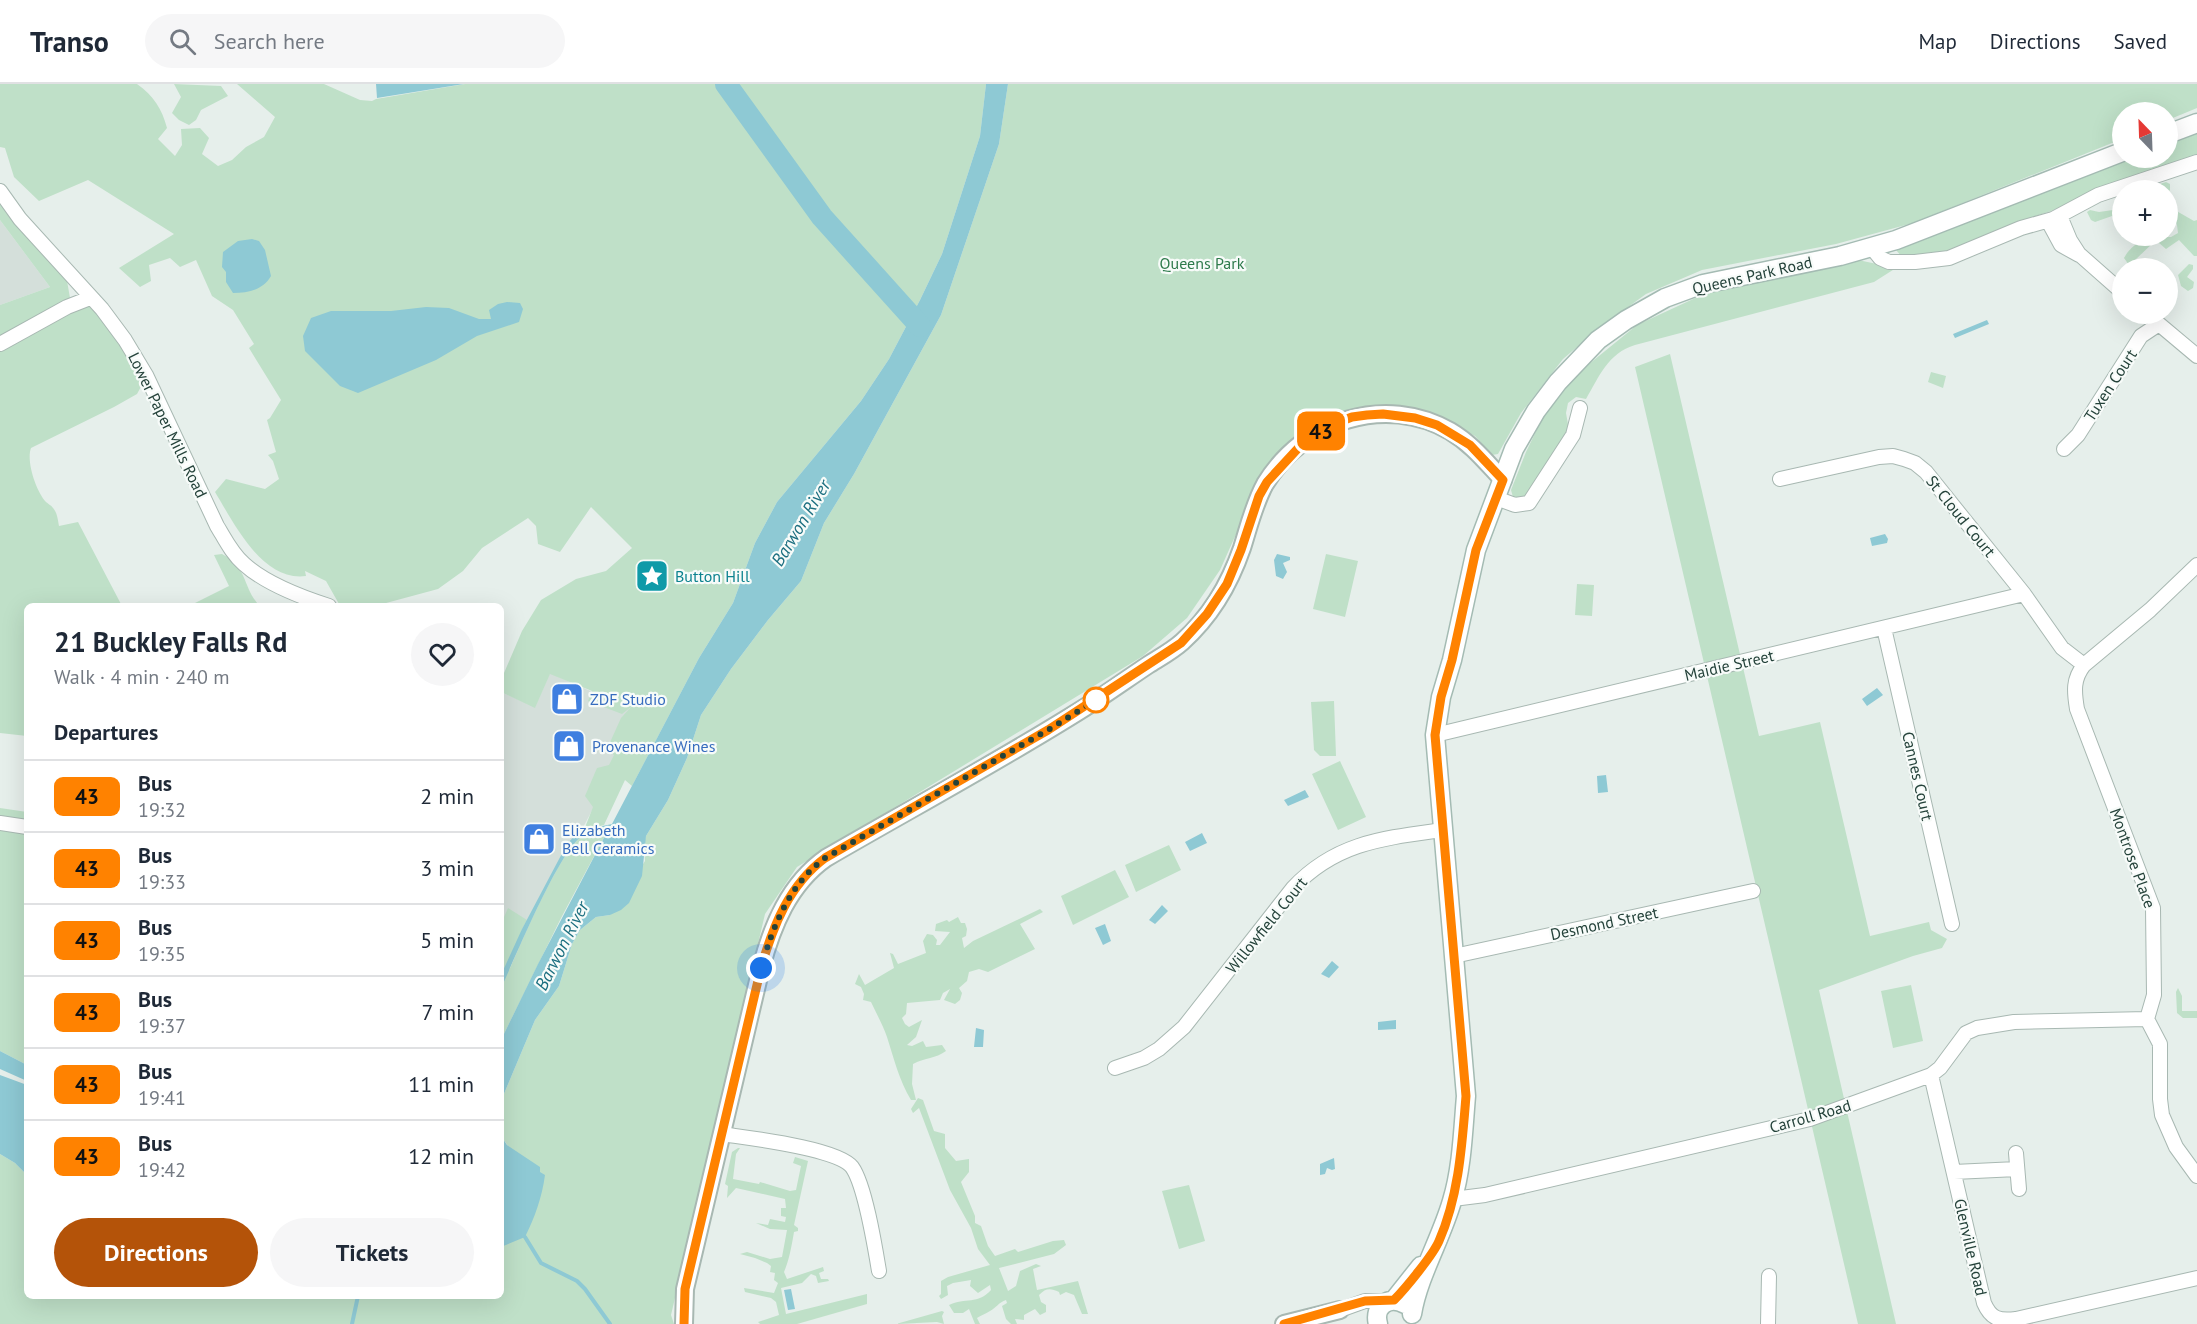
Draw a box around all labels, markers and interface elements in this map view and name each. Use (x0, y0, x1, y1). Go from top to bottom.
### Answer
search box (145, 14, 565, 68)
text: Transo (30, 23, 109, 60)
icon: search (166, 25, 199, 58)
text: Search here (214, 27, 325, 55)
text: Map (1918, 28, 1957, 55)
text: Directions (1990, 28, 2081, 55)
text: Saved (2114, 28, 2167, 55)
north arrow (2112, 102, 2178, 168)
map controls (2112, 102, 2178, 324)
button: + (2112, 180, 2178, 246)
street label: Queens Park Road (1690, 251, 1814, 299)
park label: Queens Park (1160, 253, 1245, 273)
button: − (2112, 258, 2178, 324)
street label: Tuxen Court (2079, 345, 2141, 425)
street label: Lower Paper Mills Road (124, 349, 212, 501)
line badge: 43 (1294, 412, 1348, 450)
text: 43 (1309, 418, 1333, 445)
street label: St Cloud Court (1922, 471, 2000, 561)
water label: Barwon River (766, 474, 836, 570)
place icon: Button Hill (634, 558, 670, 594)
place label: Button Hill (675, 566, 750, 586)
text: 21 Buckley Falls Rd (54, 623, 287, 660)
button: heart (411, 623, 474, 686)
street label: Maidie Street (1682, 645, 1776, 685)
text: Walk · 4 min · 240 m (54, 664, 230, 690)
shop icon: ZDF Studio (549, 681, 585, 717)
unlabelled marker (1083, 687, 1109, 713)
place label: ZDF Studio (590, 689, 666, 709)
text: Departures (54, 718, 158, 746)
shop icon: Provenance Wines (551, 728, 587, 764)
street label: Cannes Court (1898, 730, 1938, 823)
place label: Provenance Wines (592, 736, 716, 756)
text: Bus (138, 769, 172, 797)
text: 2 min (420, 782, 474, 810)
text: 43 (75, 783, 99, 810)
text: 19:32 (138, 797, 186, 823)
street label: Montrose Place (2106, 805, 2160, 911)
place label: Elizabeth Bell Ceramics (562, 820, 655, 858)
shop icon: Elizabeth Bell Ceramics (521, 821, 557, 857)
text: Bus (138, 841, 172, 869)
text: 3 min (420, 854, 474, 882)
text: 43 (75, 855, 99, 882)
text: 19:33 (138, 869, 186, 895)
street label: Willowfield Court (1221, 872, 1311, 977)
water label: Barwon River (529, 896, 594, 994)
street label: Desmond Street (1548, 902, 1660, 944)
text: Bus (138, 913, 172, 941)
text: 5 min (420, 926, 474, 954)
text: 43 (75, 927, 99, 954)
text: 19:35 (138, 941, 186, 967)
your location (746, 953, 776, 983)
text: Bus (138, 985, 172, 1013)
text: 7 min (422, 998, 474, 1026)
text: 43 (75, 999, 99, 1026)
text: 19:37 (138, 1013, 186, 1039)
text: Bus (138, 1057, 172, 1085)
text: 11 min (408, 1070, 474, 1098)
text: 43 (75, 1071, 99, 1098)
text: 19:41 (138, 1085, 186, 1111)
street label: Carroll Road (1767, 1095, 1853, 1137)
text: Bus (138, 1129, 172, 1157)
text: 12 min (408, 1142, 474, 1170)
text: 43 (75, 1143, 99, 1170)
text: 19:42 (138, 1157, 186, 1183)
street label: Glenville Road (1950, 1197, 1992, 1297)
button: Directions (54, 1218, 258, 1287)
button: Tickets (270, 1218, 474, 1287)

